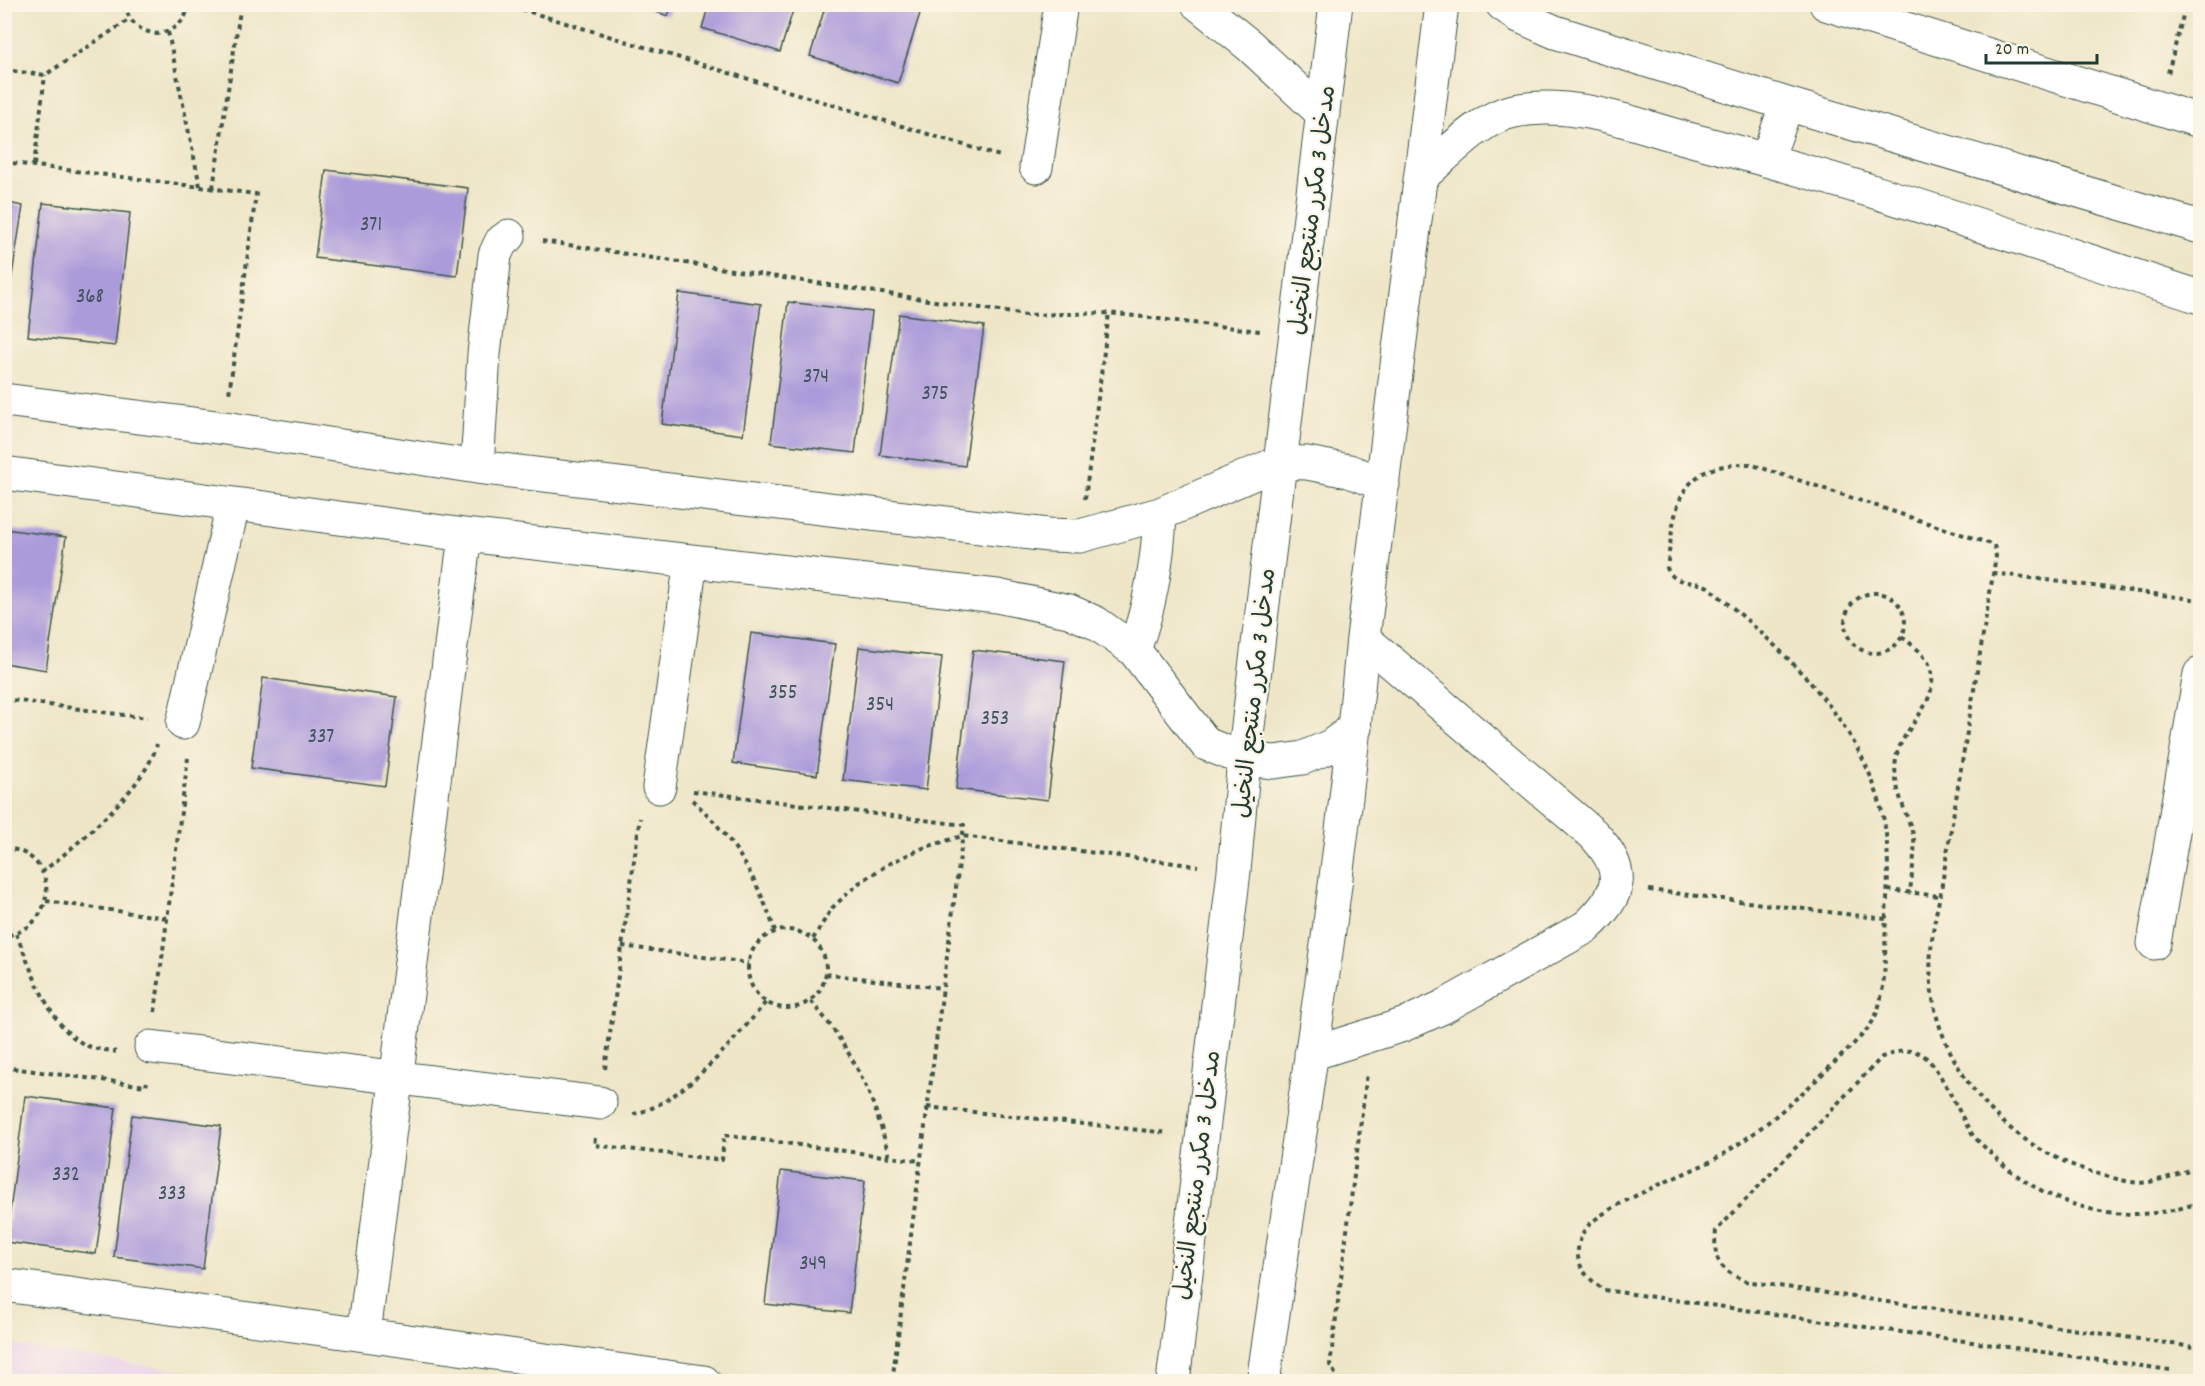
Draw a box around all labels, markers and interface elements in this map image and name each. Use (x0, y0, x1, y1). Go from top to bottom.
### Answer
scale bar (1986, 27, 2097, 65)
text: 20 m (1995, 38, 2029, 63)
street label: مدخل 3 مكرر منتجع النخيل (1282, 84, 1346, 337)
house number: 371 (360, 211, 382, 241)
house number: 368 (76, 283, 104, 313)
house number: 374 (803, 363, 829, 393)
house number: 375 (921, 380, 949, 410)
street label: مدخل 3 مكرر منتجع النخيل (1226, 567, 1286, 820)
house number: 355 (769, 679, 797, 709)
house number: 354 (866, 691, 894, 721)
house number: 353 (981, 705, 1009, 735)
house number: 337 (308, 723, 334, 753)
street label: مدخل 3 مكرر منتجع النخيل (1167, 1049, 1231, 1302)
house number: 332 (52, 1161, 80, 1191)
house number: 333 (158, 1180, 186, 1210)
house number: 349 (799, 1250, 827, 1280)

